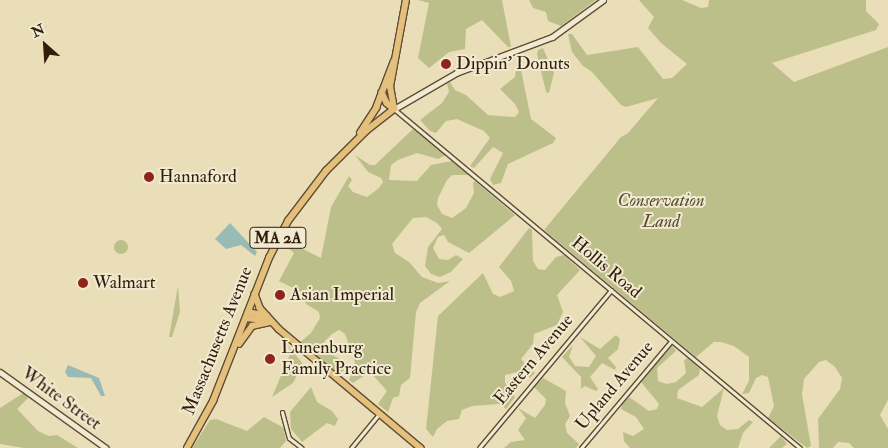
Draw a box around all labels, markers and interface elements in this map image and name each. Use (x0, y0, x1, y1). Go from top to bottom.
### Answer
north arrow (20, 20, 70, 70)
text: N (29, 21, 48, 41)
place label: Dippin' Donuts (456, 53, 570, 75)
marker: Dippin' Donuts (440, 58, 452, 70)
place label: Hannaford (159, 166, 237, 188)
marker: Hannaford (143, 171, 155, 183)
park label: Conservation Land (617, 191, 705, 233)
road number: MA 2A (249, 224, 307, 252)
street label: Hollis Road (567, 233, 645, 303)
street label: Massachusetts Avenue (178, 264, 258, 418)
place label: Walmart (93, 272, 156, 294)
marker: Walmart (77, 277, 89, 289)
place label: Asian Imperial (290, 284, 394, 306)
marker: Asian Imperial (274, 289, 286, 301)
street label: Eastern Avenue (490, 310, 578, 410)
street label: Upland Avenue (571, 337, 659, 435)
place label: Lunenburg Family Practice (281, 338, 391, 380)
marker: Lunenburg Family Practice (263, 352, 277, 366)
street label: White Street (17, 363, 105, 435)

